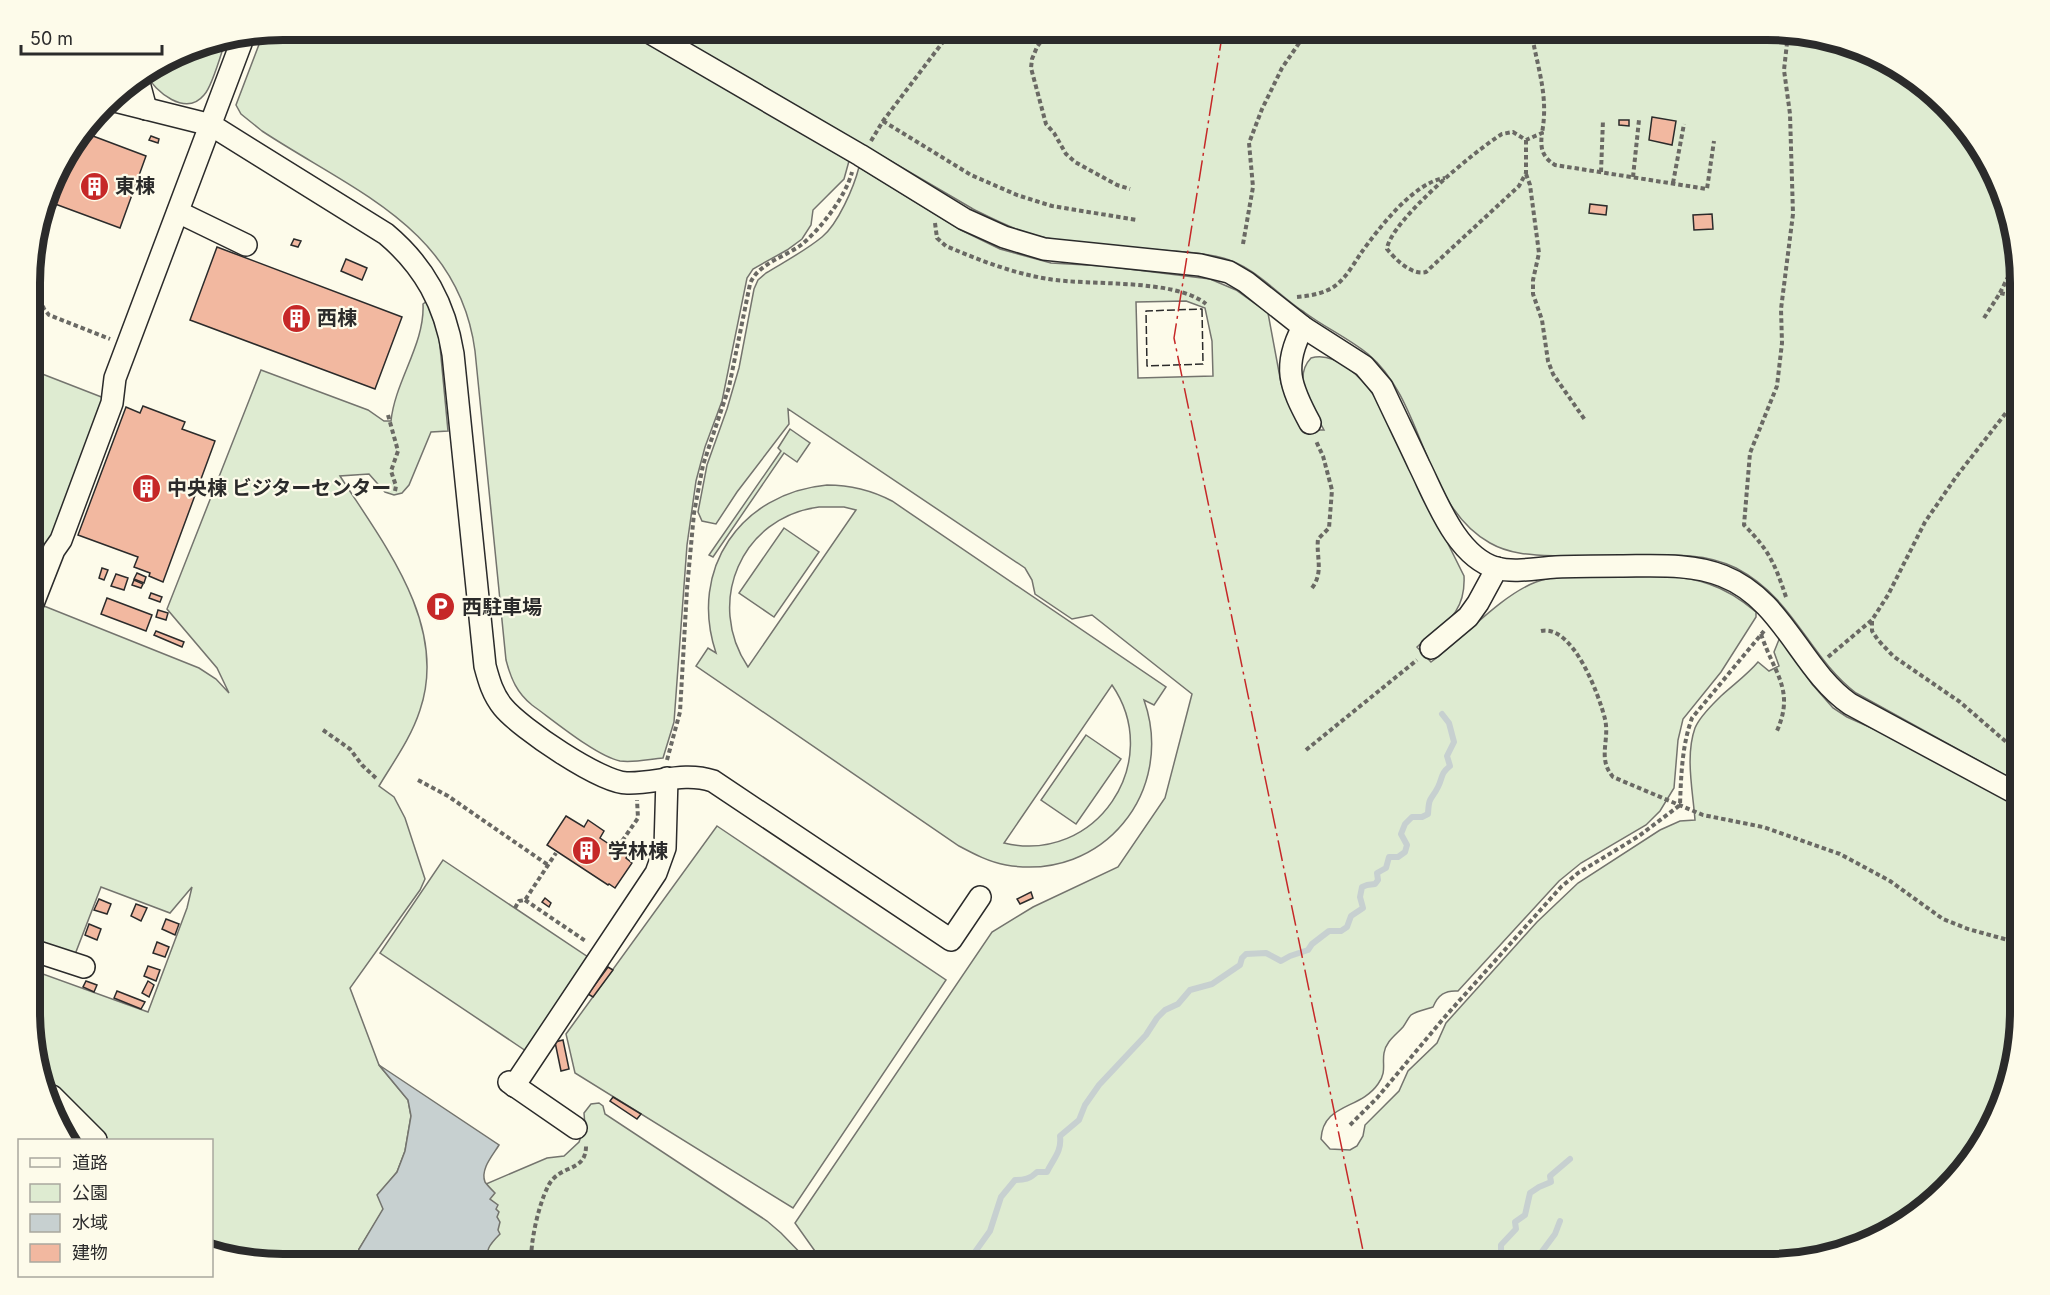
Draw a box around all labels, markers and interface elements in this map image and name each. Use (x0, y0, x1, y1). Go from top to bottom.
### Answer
scale bar (21, 18, 162, 56)
text: 50 m (30, 28, 73, 49)
building icon: 東棟 (78, 170, 110, 202)
place label: 東棟 (115, 174, 155, 198)
building icon: 西棟 (280, 302, 312, 334)
place label: 西棟 (317, 306, 357, 330)
building icon: 中央棟 ビジターセンター (130, 472, 162, 504)
place label: 中央棟 ビジターセンター (167, 476, 391, 500)
parking icon: 西駐車場 (425, 591, 457, 623)
place label: 西駐車場 (462, 595, 542, 619)
building icon: 学林棟 (571, 835, 603, 867)
place label: 学林棟 (608, 839, 668, 863)
legend (18, 1139, 213, 1277)
text: 道路 (72, 1152, 108, 1173)
text: 公園 (72, 1182, 108, 1203)
text: 水域 (72, 1212, 108, 1233)
text: 建物 (72, 1242, 108, 1263)

